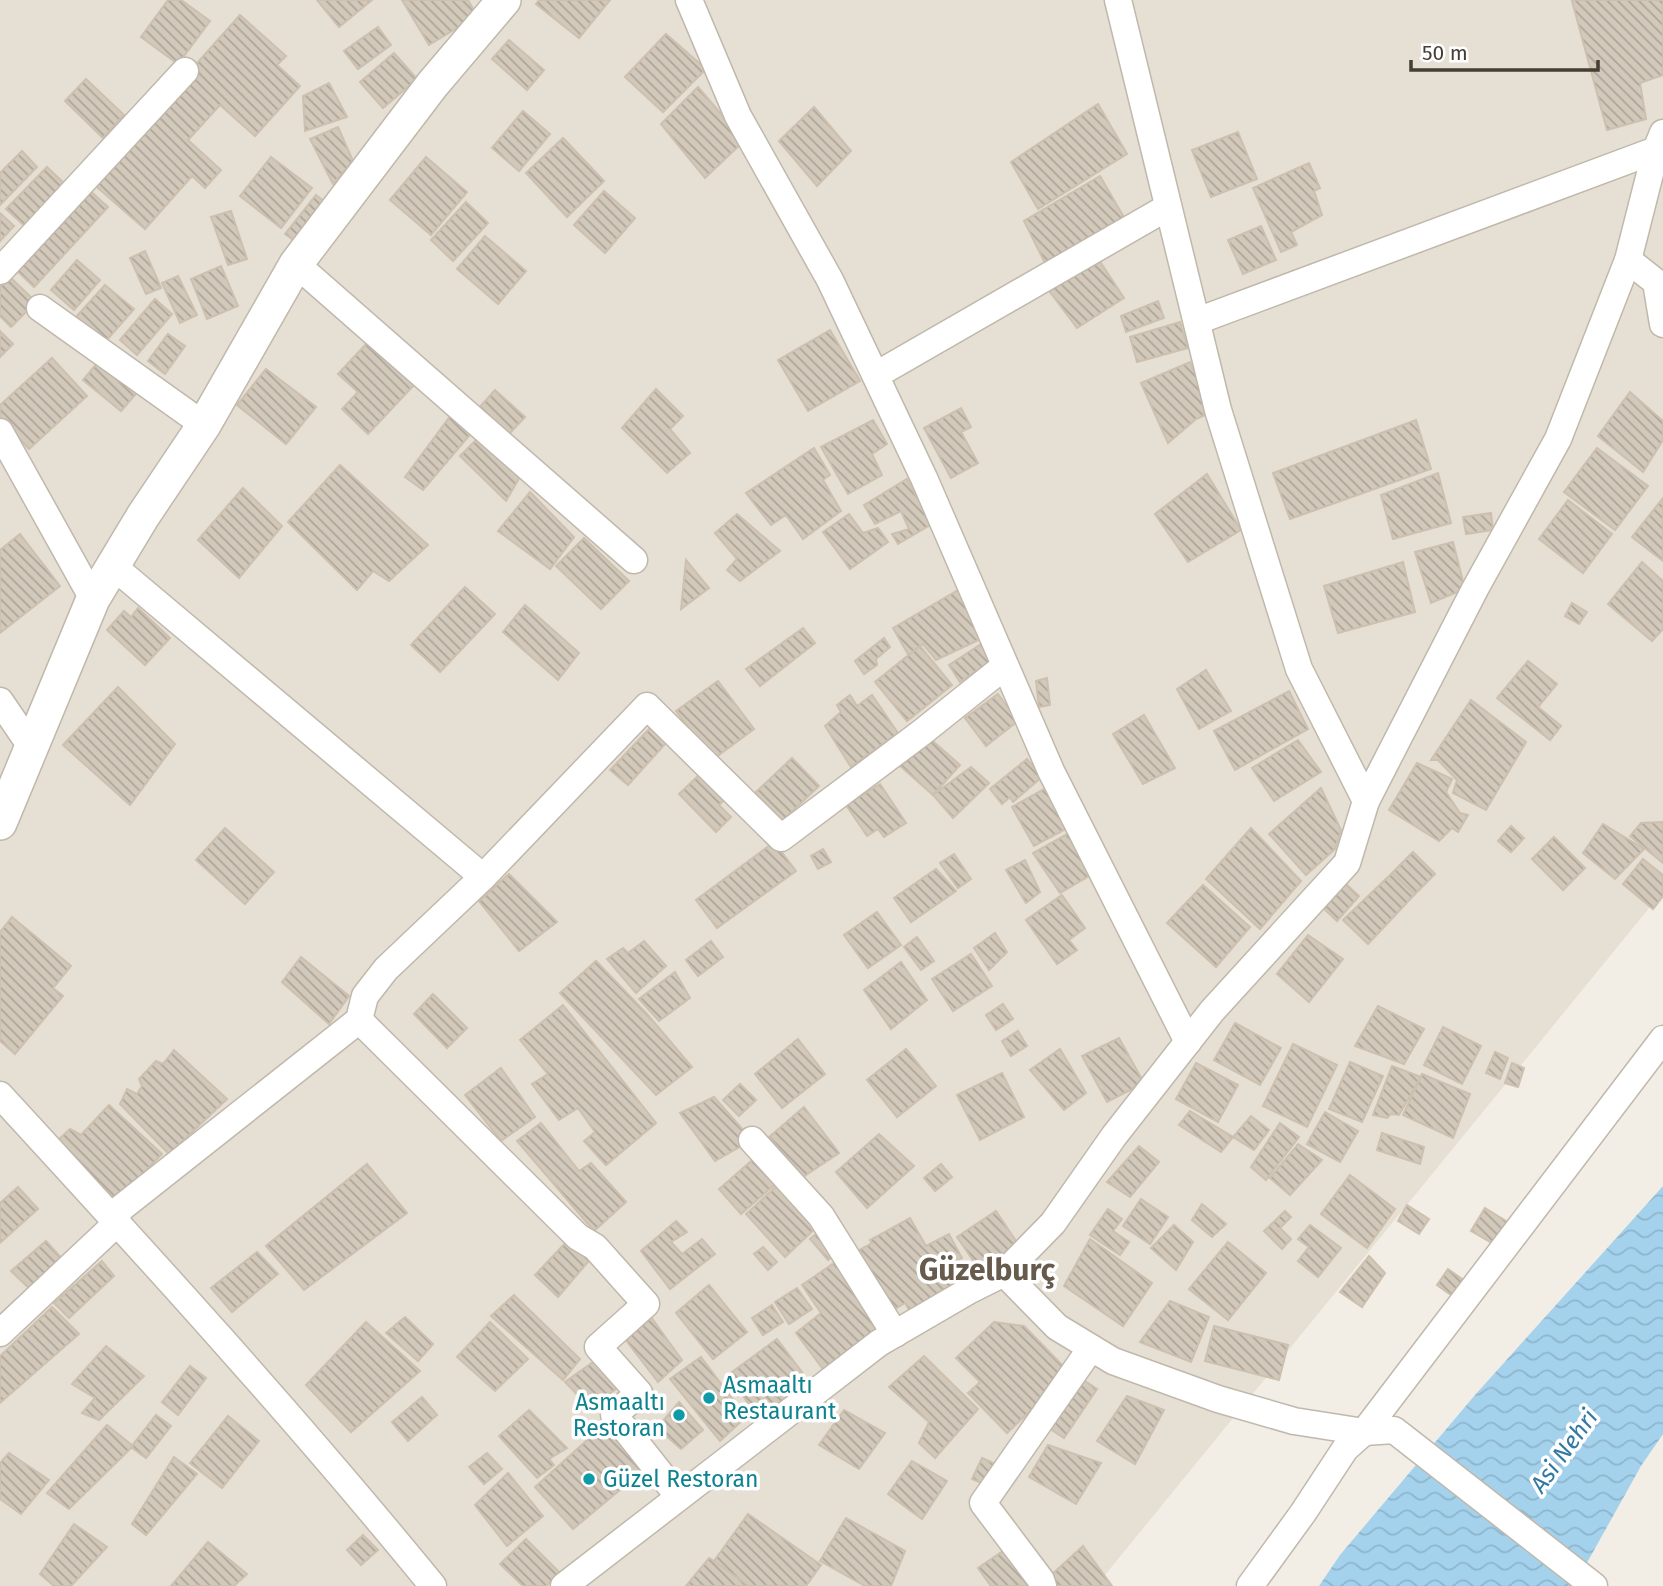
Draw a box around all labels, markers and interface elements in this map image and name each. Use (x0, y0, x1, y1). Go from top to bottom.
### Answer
scale bar (1411, 28, 1598, 72)
text: 50 m (1422, 40, 1468, 66)
district label: Güzelburç (919, 1252, 1056, 1289)
place label: Asmaaltı Restaurant (723, 1371, 837, 1425)
place label: Asmaaltı Restoran (573, 1388, 665, 1442)
marker: Asmaaltı Restaurant (701, 1390, 717, 1406)
water label: Asi Nehri (1524, 1404, 1604, 1499)
marker: Asmaaltı Restoran (671, 1407, 687, 1423)
place label: Güzel Restoran (603, 1465, 758, 1493)
marker: Güzel Restoran (581, 1471, 597, 1487)

